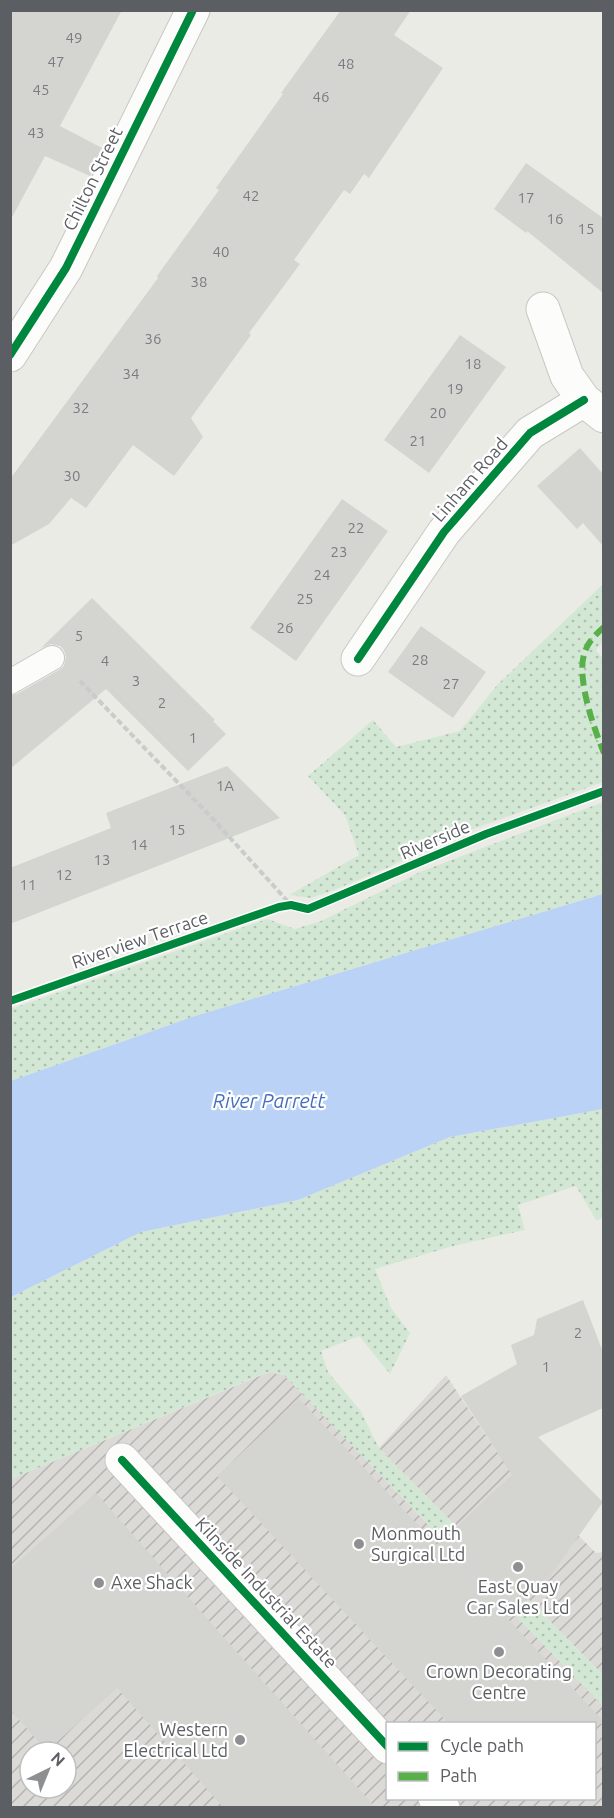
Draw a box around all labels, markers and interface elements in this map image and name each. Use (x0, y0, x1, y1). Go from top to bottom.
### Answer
house number: 49 (66, 29, 82, 46)
house number: 47 (48, 53, 64, 70)
house number: 48 (338, 55, 354, 72)
house number: 45 (33, 81, 49, 98)
house number: 46 (313, 88, 329, 105)
house number: 43 (28, 124, 44, 141)
street label: Chilton Street (58, 124, 126, 234)
house number: 42 (243, 187, 259, 204)
house number: 17 (518, 189, 534, 206)
house number: 16 (547, 210, 563, 227)
house number: 15 (578, 220, 594, 237)
house number: 40 (213, 243, 229, 260)
house number: 38 (191, 273, 207, 290)
house number: 36 (145, 330, 161, 347)
house number: 18 (465, 355, 481, 372)
house number: 34 (123, 365, 139, 382)
house number: 19 (447, 380, 463, 397)
house number: 32 (73, 399, 89, 416)
house number: 20 (430, 404, 446, 421)
house number: 21 (410, 432, 426, 449)
street label: Linham Road (427, 433, 511, 525)
house number: 30 (64, 467, 80, 484)
house number: 22 (348, 519, 364, 536)
house number: 23 (331, 543, 347, 560)
house number: 24 (314, 566, 330, 583)
house number: 25 (297, 590, 313, 607)
house number: 26 (277, 619, 293, 636)
house number: 5 (75, 627, 83, 644)
house number: 28 (412, 651, 428, 668)
house number: 4 (101, 652, 109, 669)
house number: 3 (132, 672, 140, 689)
house number: 27 (443, 675, 459, 692)
house number: 2 (158, 694, 166, 711)
house number: 1 (189, 729, 197, 746)
house number: 1A (216, 777, 234, 794)
street label: Riverside (397, 815, 472, 863)
house number: 15 (169, 821, 185, 838)
house number: 14 (131, 836, 147, 853)
house number: 13 (94, 851, 110, 868)
house number: 12 (56, 866, 72, 883)
house number: 11 (20, 876, 36, 893)
street label: Riverview Terrace (69, 906, 210, 972)
water label: River Parrett (213, 1089, 325, 1112)
house number: 2 (574, 1324, 582, 1341)
house number: 1 (542, 1358, 550, 1375)
street label: Kilnside Industrial Estate (192, 1513, 342, 1672)
place label: Monmouth Surgical Ltd (371, 1523, 465, 1564)
marker: Monmouth Surgical Ltd (352, 1537, 366, 1551)
marker: East Quay Car Sales Ltd (511, 1560, 525, 1574)
place label: Axe Shack (111, 1572, 193, 1592)
marker: Axe Shack (92, 1576, 106, 1590)
place label: East Quay Car Sales Ltd (466, 1576, 570, 1617)
marker: Crown Decorating Centre (492, 1645, 506, 1659)
place label: Crown Decorating Centre (426, 1661, 572, 1702)
place label: Western Electrical Ltd (123, 1719, 228, 1760)
legend (386, 1722, 596, 1800)
marker: Western Electrical Ltd (233, 1733, 247, 1747)
text: Cycle path (440, 1735, 524, 1755)
north arrow (18, 1740, 78, 1800)
text: N (48, 1748, 69, 1770)
text: Path (440, 1765, 477, 1785)

